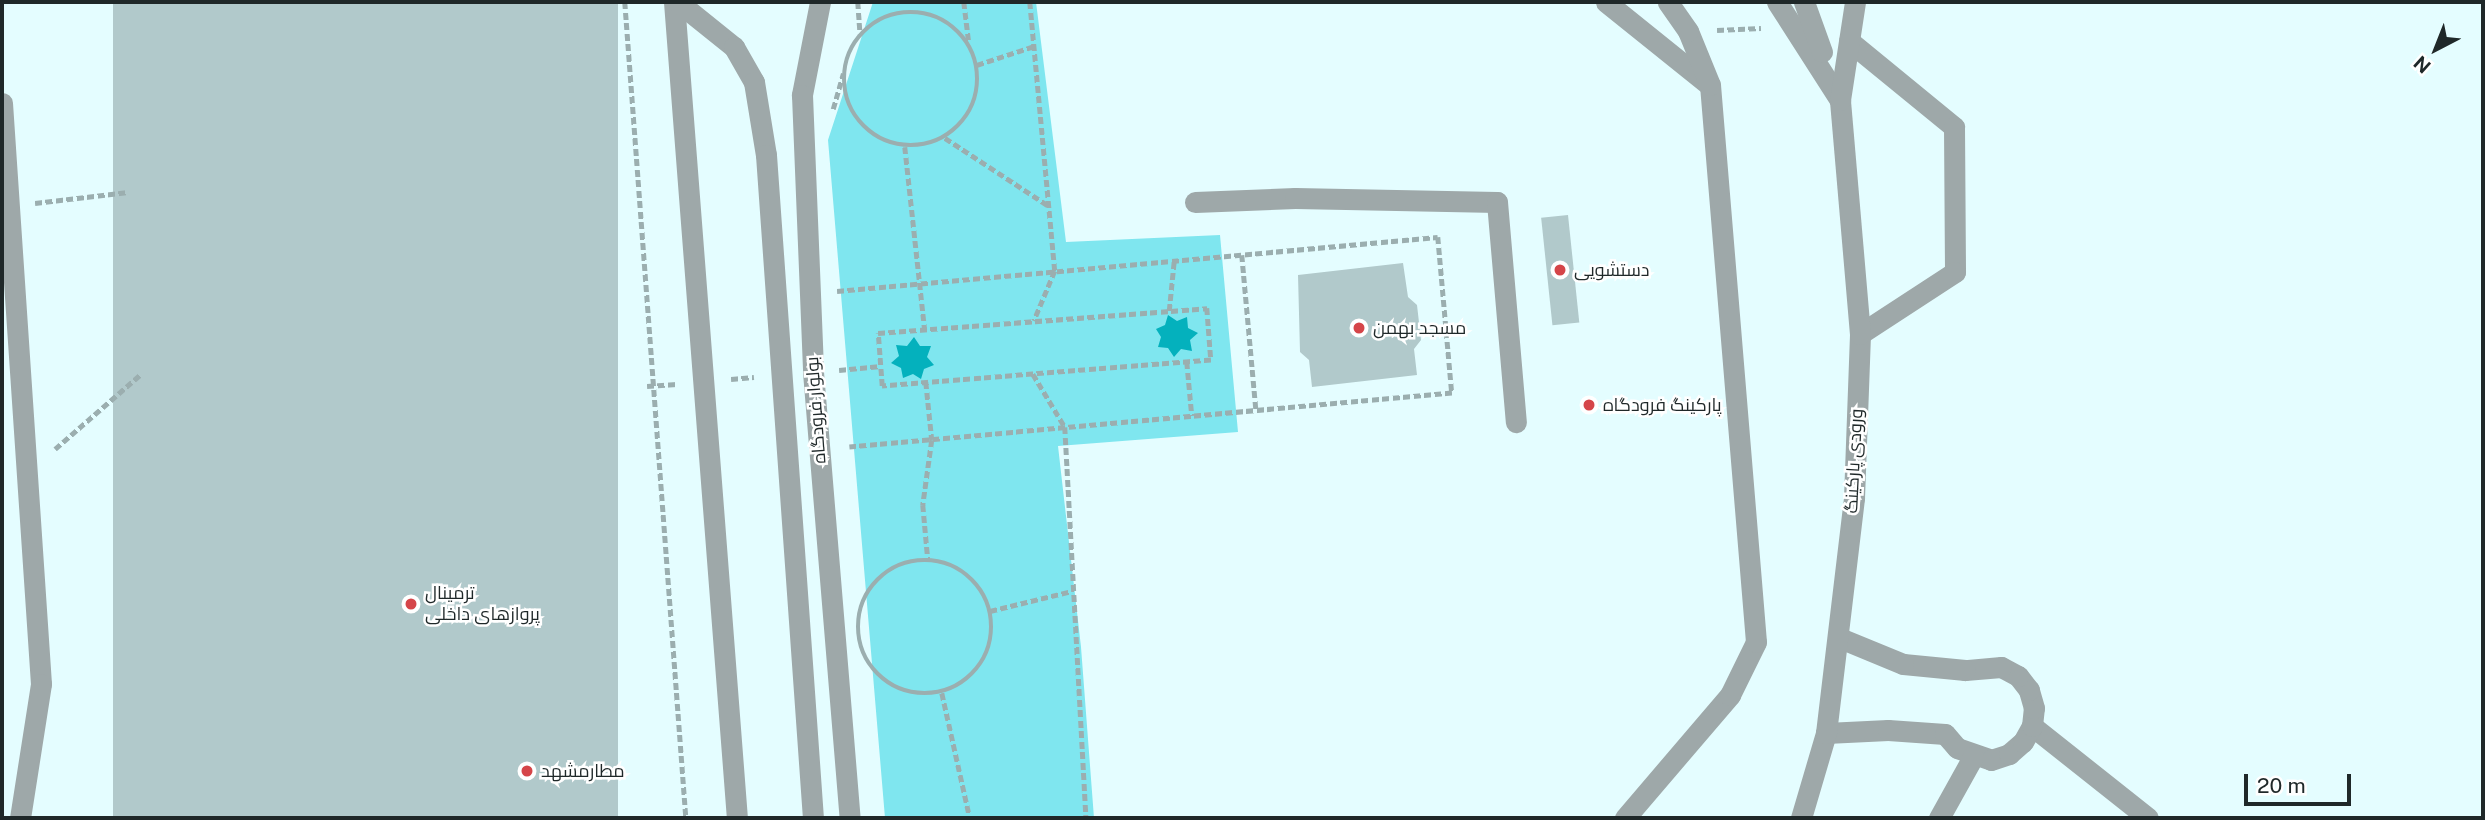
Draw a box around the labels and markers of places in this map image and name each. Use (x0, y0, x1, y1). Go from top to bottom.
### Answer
place label: دستشویی (1574, 259, 1649, 281)
marker: دستشویی (1552, 262, 1568, 278)
place label: مسجد بهمن (1373, 317, 1466, 339)
marker: مسجد بهمن (1351, 320, 1367, 336)
place label: پارکینگ فرودگاه (1603, 394, 1722, 416)
marker: پارکینگ فرودگاه (1581, 397, 1597, 413)
place label: ترمینال پروازهای داخلی (425, 583, 540, 626)
marker: ترمینال پروازهای داخلی (403, 596, 419, 612)
place label: مطارمشهد (541, 760, 625, 782)
marker: مطارمشهد (519, 763, 535, 779)

